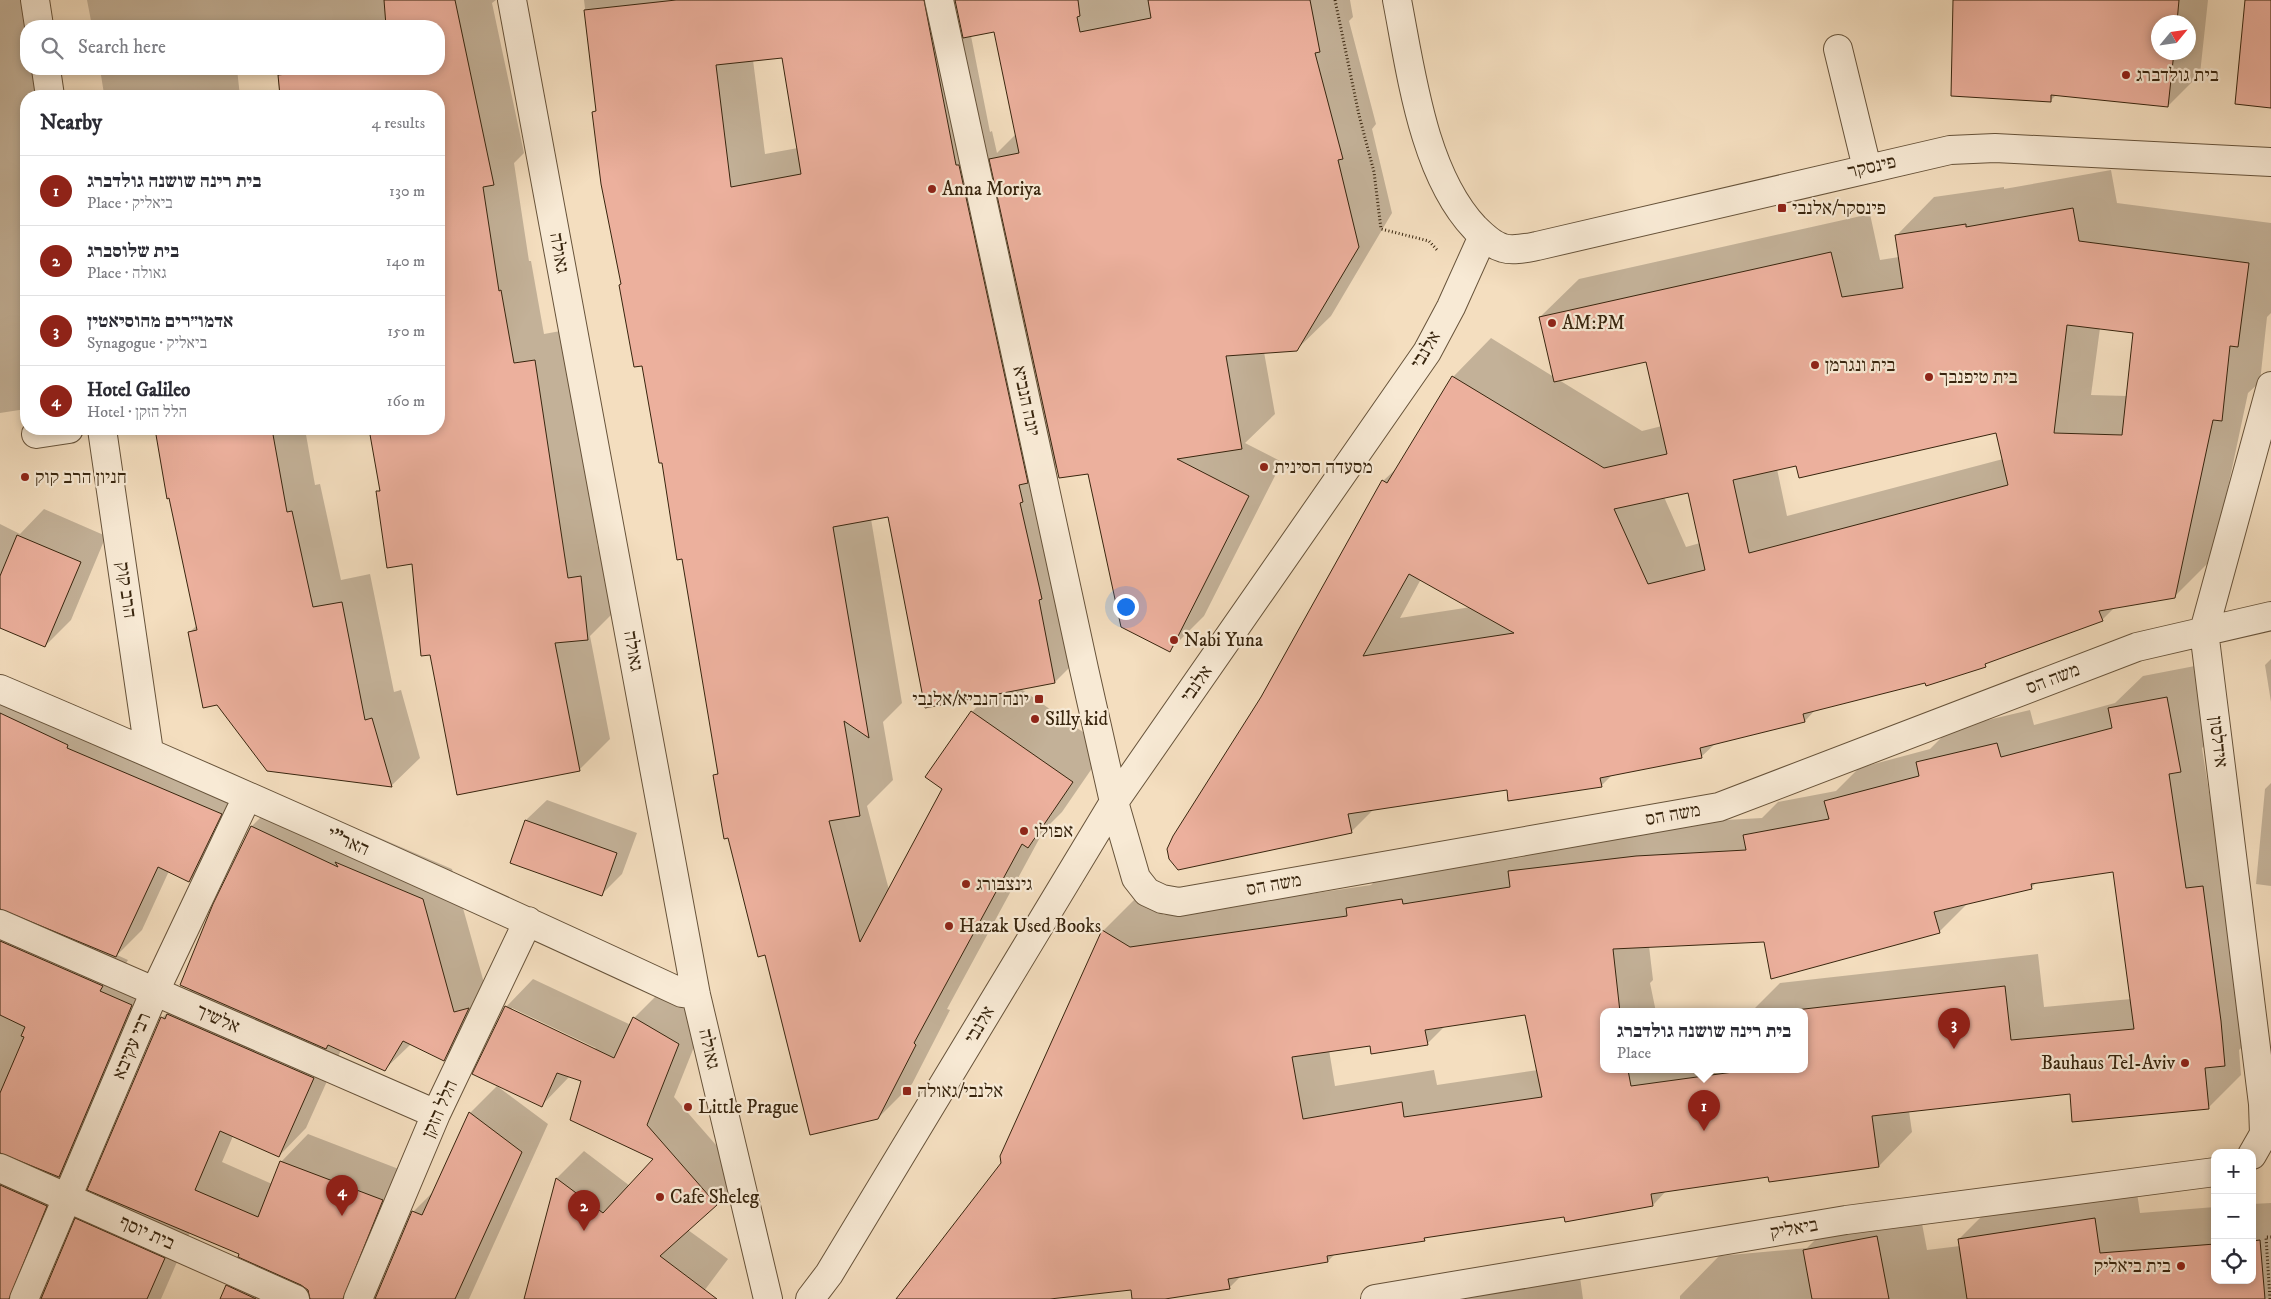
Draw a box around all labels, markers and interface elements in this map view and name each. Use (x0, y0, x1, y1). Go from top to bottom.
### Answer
north arrow (2151, 15, 2196, 60)
search box (20, 20, 445, 75)
icon: search (38, 34, 66, 62)
text: Search here (78, 36, 166, 59)
place label: בית גולדברג (2136, 64, 2219, 87)
marker: בית גולדברג (2120, 69, 2132, 81)
text: Nearby (40, 110, 102, 136)
text: 4 results (372, 113, 425, 133)
street label: פינסקר (1846, 150, 1898, 184)
text: בית רינה שושנה גולדברג (87, 170, 261, 193)
place label: Anna Moriya (942, 178, 1041, 201)
text: 1 (53, 181, 59, 201)
text: 130 m (389, 181, 425, 201)
marker: Anna Moriya (926, 183, 938, 195)
text: Place · ביאליק (87, 193, 173, 213)
place label: פינסקר/אלנבי (1792, 197, 1886, 220)
marker: פינסקר/אלנבי (1776, 202, 1788, 214)
street label: גאולה (544, 231, 574, 275)
text: בית שלוסברג (87, 240, 179, 263)
text: 2 (52, 251, 60, 271)
text: 140 m (386, 251, 425, 271)
text: Place · גאולה (87, 263, 167, 283)
text: אדמו״רים מהוסיאטין (87, 310, 233, 333)
place label: AM:PM (1562, 312, 1625, 335)
marker: AM:PM (1546, 317, 1558, 329)
text: 3 (53, 321, 59, 341)
text: 150 m (387, 321, 425, 341)
street label: אלנבי (1406, 327, 1446, 373)
text: Synagogue · ביאליק (87, 333, 207, 353)
place label: בית ונגרמן (1825, 354, 1896, 377)
marker: בית ונגרמן (1809, 359, 1821, 371)
street label: יונה הנביא (1007, 364, 1045, 438)
place label: בית טיפנבך (1939, 366, 2018, 389)
marker: בית טיפנבך (1923, 371, 1935, 383)
text: Hotel Galileo (87, 379, 190, 402)
text: 4 (51, 391, 61, 411)
text: 160 m (387, 391, 425, 411)
text: Hotel · הלל הזקן (87, 402, 187, 422)
place label: מסעדה הסינית (1274, 456, 1373, 479)
marker: מסעדה הסינית (1258, 461, 1270, 473)
place label: חניון הרב קוק (35, 466, 127, 489)
marker: חניון הרב קוק (19, 471, 31, 483)
street label: הרב קוק (111, 560, 141, 620)
your location (1113, 594, 1139, 620)
street label: גאולה (618, 629, 648, 673)
place label: Nabi Yuna (1184, 629, 1263, 652)
marker: Nabi Yuna (1168, 634, 1180, 646)
street label: משה הס (2023, 658, 2083, 700)
street label: אלנבי (1176, 661, 1218, 707)
place label: יונה הנביא/אלנבי (912, 688, 1029, 711)
marker: יונה הנביא/אלנבי (1033, 693, 1045, 705)
place label: Silly kid (1045, 708, 1108, 731)
marker: Silly kid (1029, 713, 1041, 725)
street label: אידלסון (2203, 715, 2233, 769)
street label: משה הס (1644, 799, 1702, 831)
place label: אפולו (1034, 820, 1073, 843)
street label: האר"י (323, 823, 373, 861)
marker: אפולו (1018, 825, 1030, 837)
street label: משה הס (1245, 869, 1303, 901)
place label: גינצבורג (976, 873, 1033, 896)
marker: גינצבורג (960, 878, 972, 890)
place label: Hazak Used Books (959, 915, 1101, 938)
marker: Hazak Used Books (943, 920, 955, 932)
street label: אלשיך (193, 999, 243, 1039)
street label: אלנבי (960, 1002, 1000, 1048)
popup (1600, 1008, 1808, 1073)
pin: 3 (1938, 1008, 1970, 1049)
street label: רבי עקיבא (108, 1009, 156, 1083)
text: בית רינה שושנה גולדברג (1617, 1020, 1791, 1043)
street label: גאולה (693, 1026, 725, 1072)
text: Place (1617, 1043, 1651, 1063)
place label: Bauhaus Tel-Aviv (2041, 1052, 2176, 1075)
marker: Bauhaus Tel-Aviv (2179, 1057, 2191, 1069)
street label: הלל הזקן (417, 1076, 463, 1142)
place label: אלנבי/גאולה (917, 1080, 1003, 1103)
marker: אלנבי/גאולה (901, 1085, 913, 1097)
pin: 1 (1688, 1090, 1720, 1131)
place label: Little Prague (698, 1096, 799, 1119)
marker: Little Prague (682, 1101, 694, 1113)
map controls (2211, 1149, 2256, 1284)
button: + (2211, 1149, 2256, 1194)
pin: 4 (326, 1175, 358, 1216)
place label: Cafe Sheleg (670, 1186, 760, 1209)
pin: 2 (568, 1190, 600, 1231)
marker: Cafe Sheleg (654, 1191, 666, 1203)
button: − (2211, 1194, 2256, 1239)
street label: בית יוסף (116, 1211, 178, 1255)
street label: ביאליק (1768, 1213, 1820, 1245)
button: locate (2211, 1239, 2256, 1284)
place label: בית ביאליק (2094, 1255, 2171, 1278)
marker: בית ביאליק (2175, 1260, 2187, 1272)

